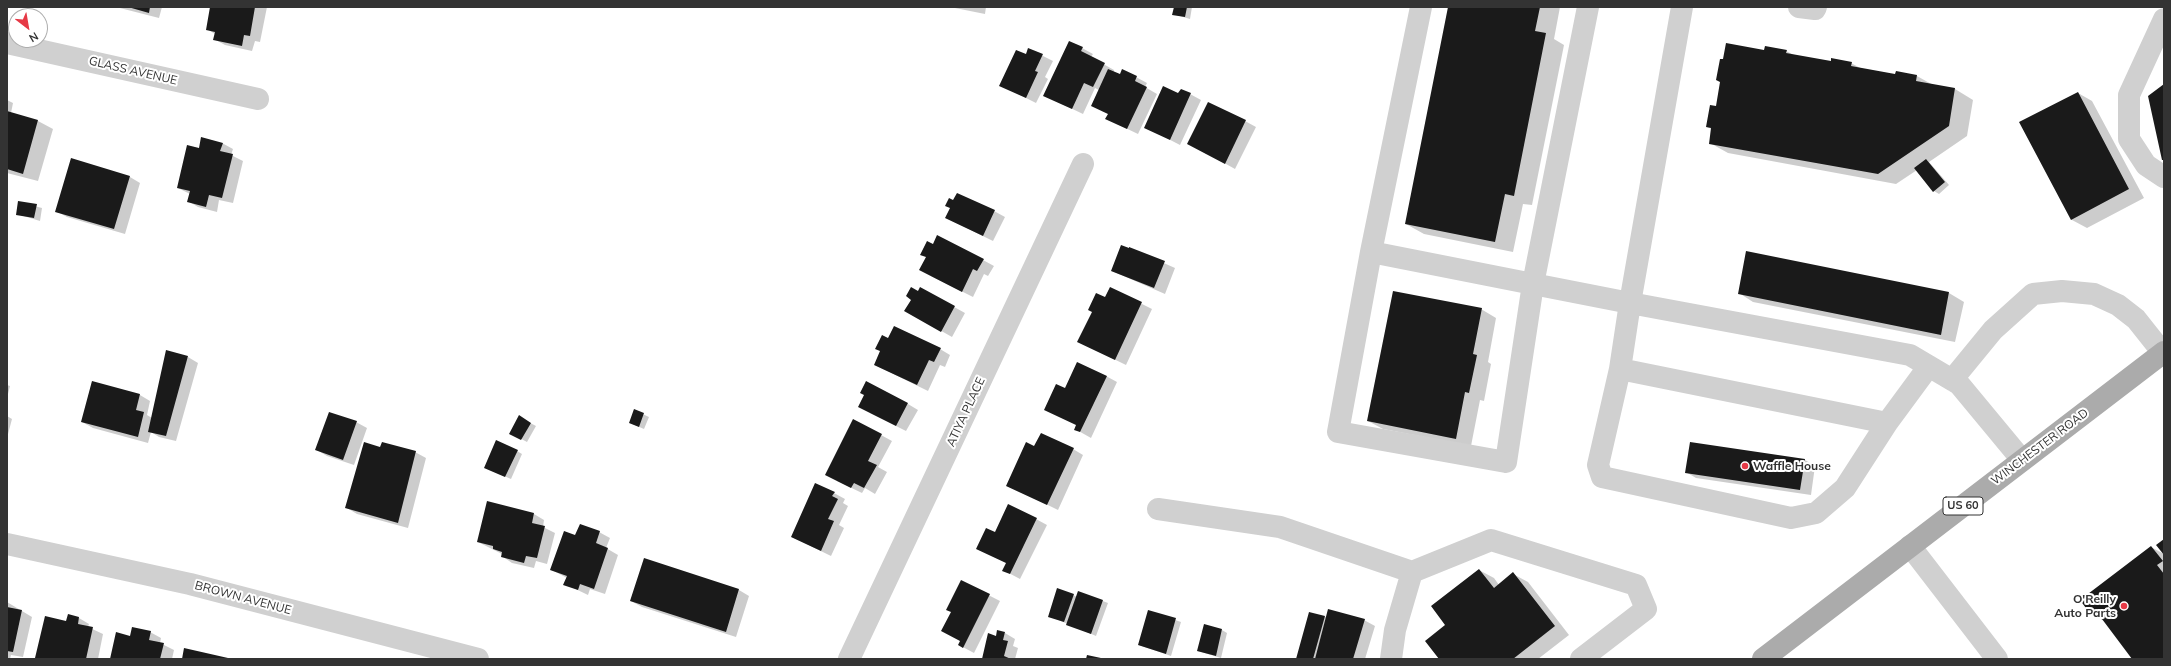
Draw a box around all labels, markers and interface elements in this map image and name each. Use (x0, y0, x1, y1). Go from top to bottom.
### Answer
north arrow (8, 8, 48, 48)
text: N (26, 29, 41, 46)
street label: GLASS AVENUE (87, 54, 179, 88)
street label: ATIYA PLACE (944, 375, 988, 449)
street label: WINCHESTER ROAD (1989, 406, 2091, 488)
place label: Waffle House (1753, 459, 1831, 473)
marker: Waffle House (1740, 461, 1750, 471)
road number: US 60 (1943, 497, 1983, 515)
street label: BROWN AVENUE (193, 578, 293, 618)
place label: O'Reilly Auto Parts (2054, 592, 2116, 620)
marker: O'Reilly Auto Parts (2119, 601, 2129, 611)

